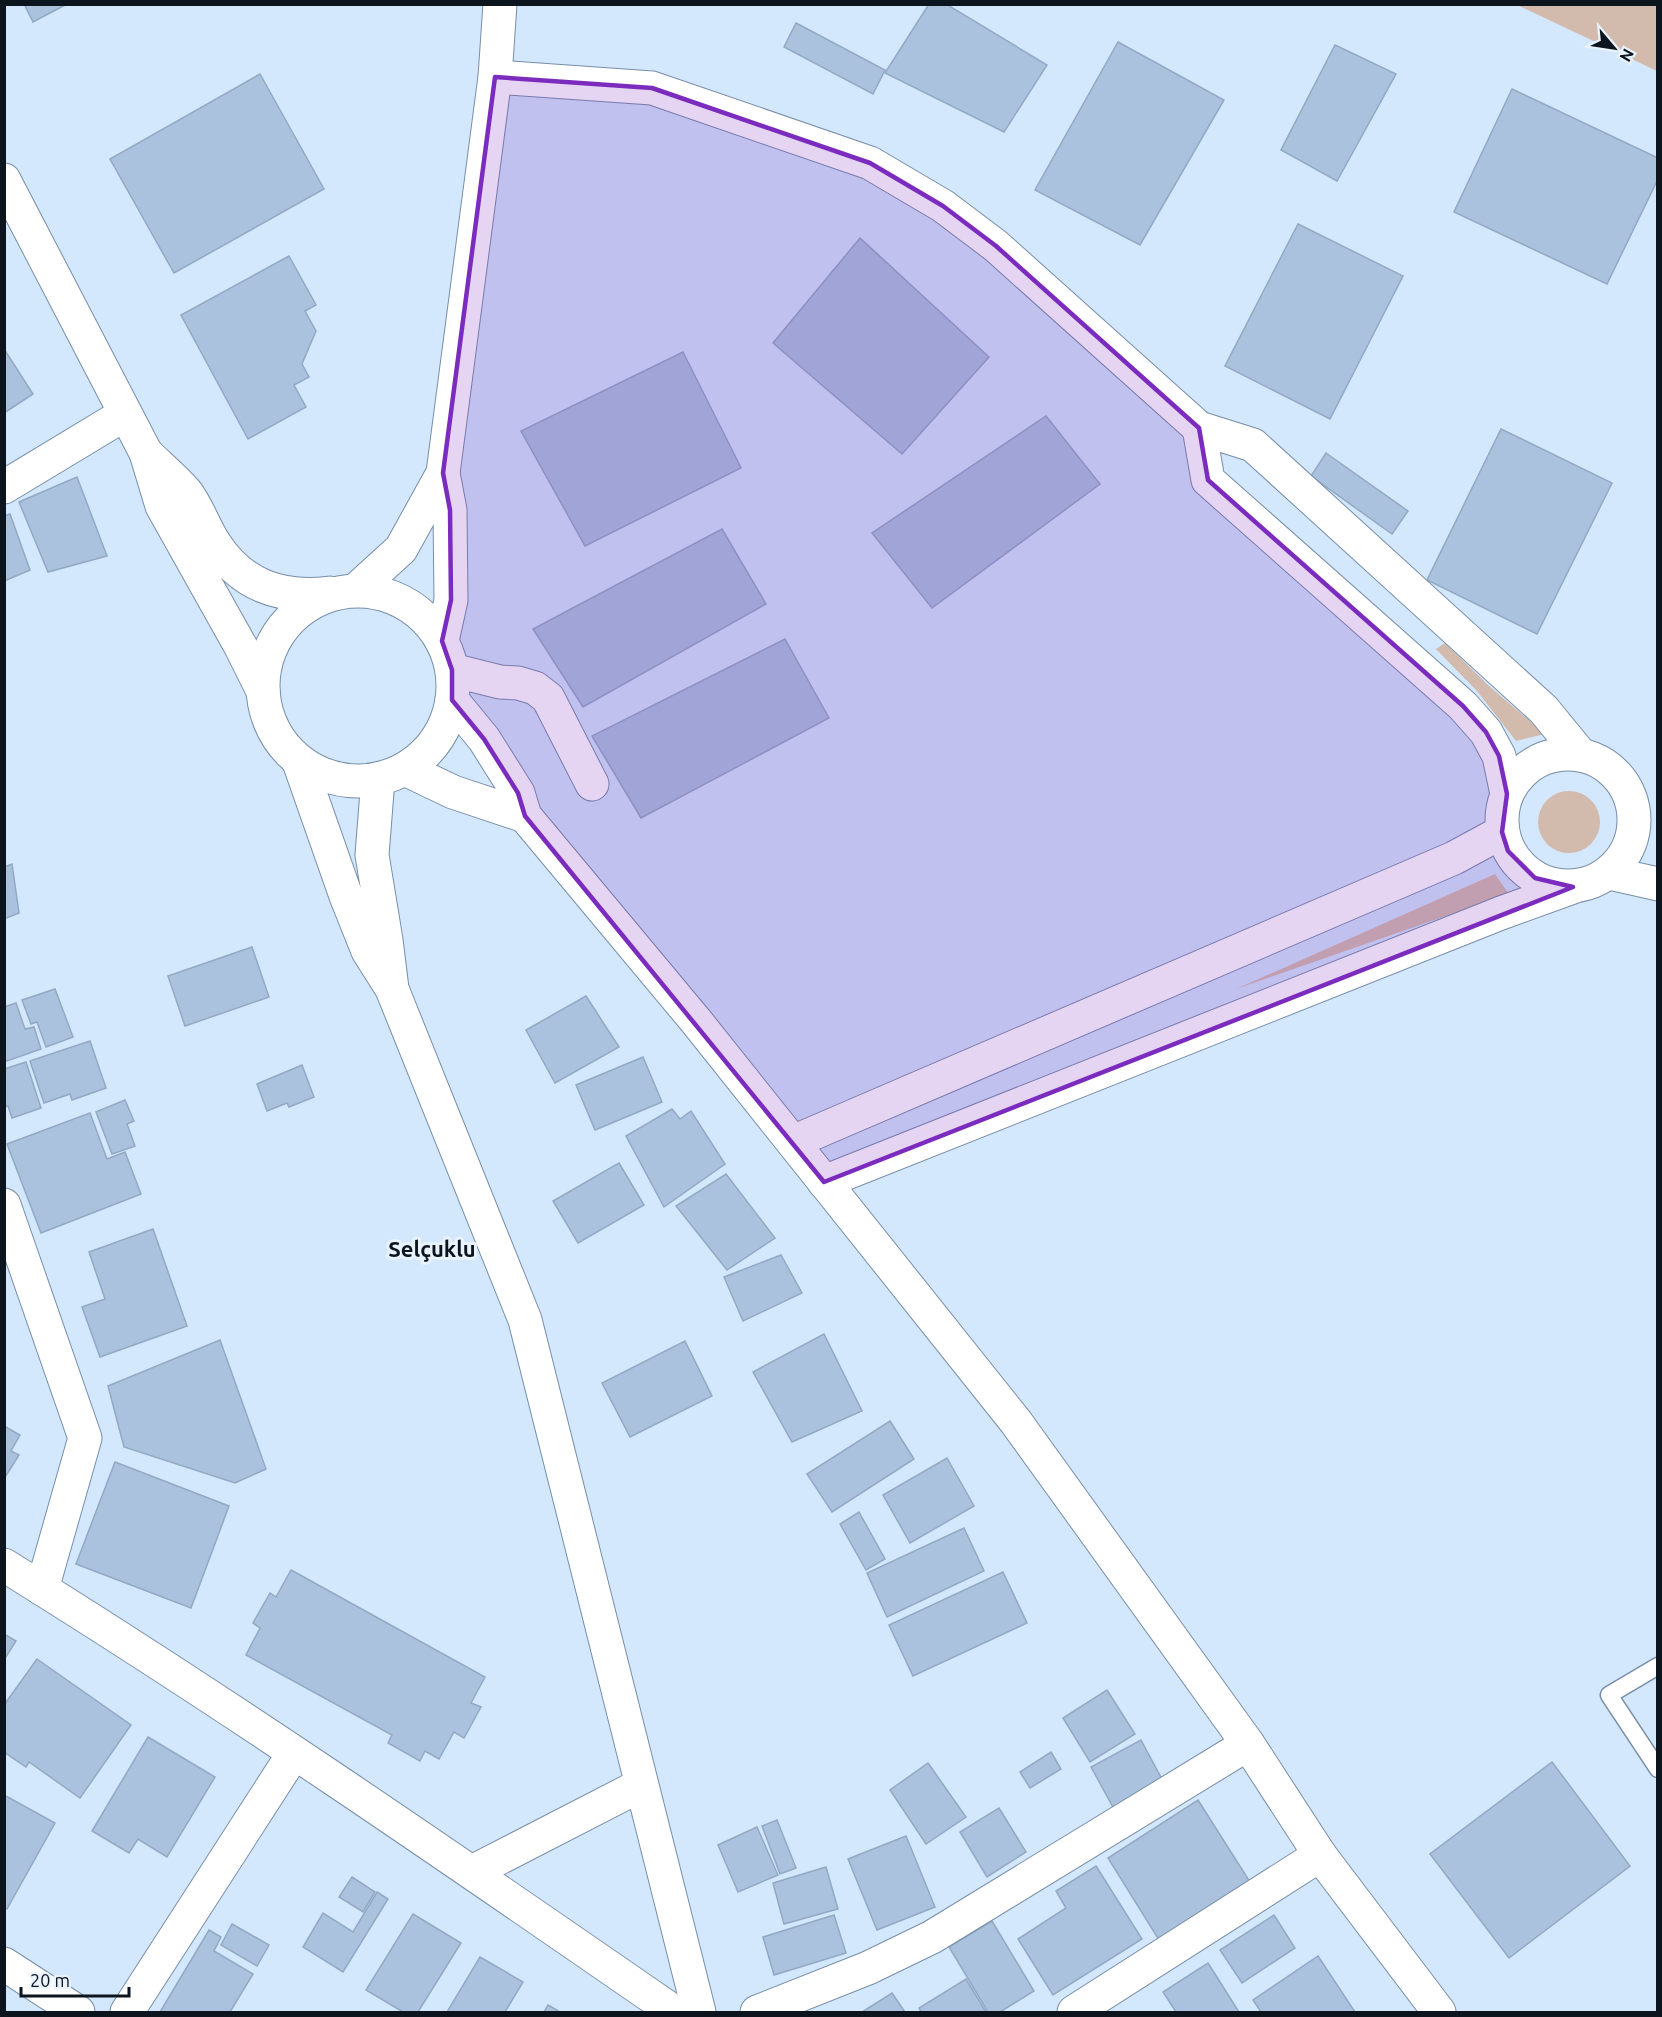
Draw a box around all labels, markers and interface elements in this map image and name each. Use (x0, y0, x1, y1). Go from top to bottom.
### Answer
north arrow (1584, 18, 1644, 78)
text: N (1616, 46, 1638, 65)
district label: Selçuklu (388, 1236, 476, 1262)
scale bar (21, 1960, 129, 1998)
text: 20 m (30, 1970, 70, 1990)

